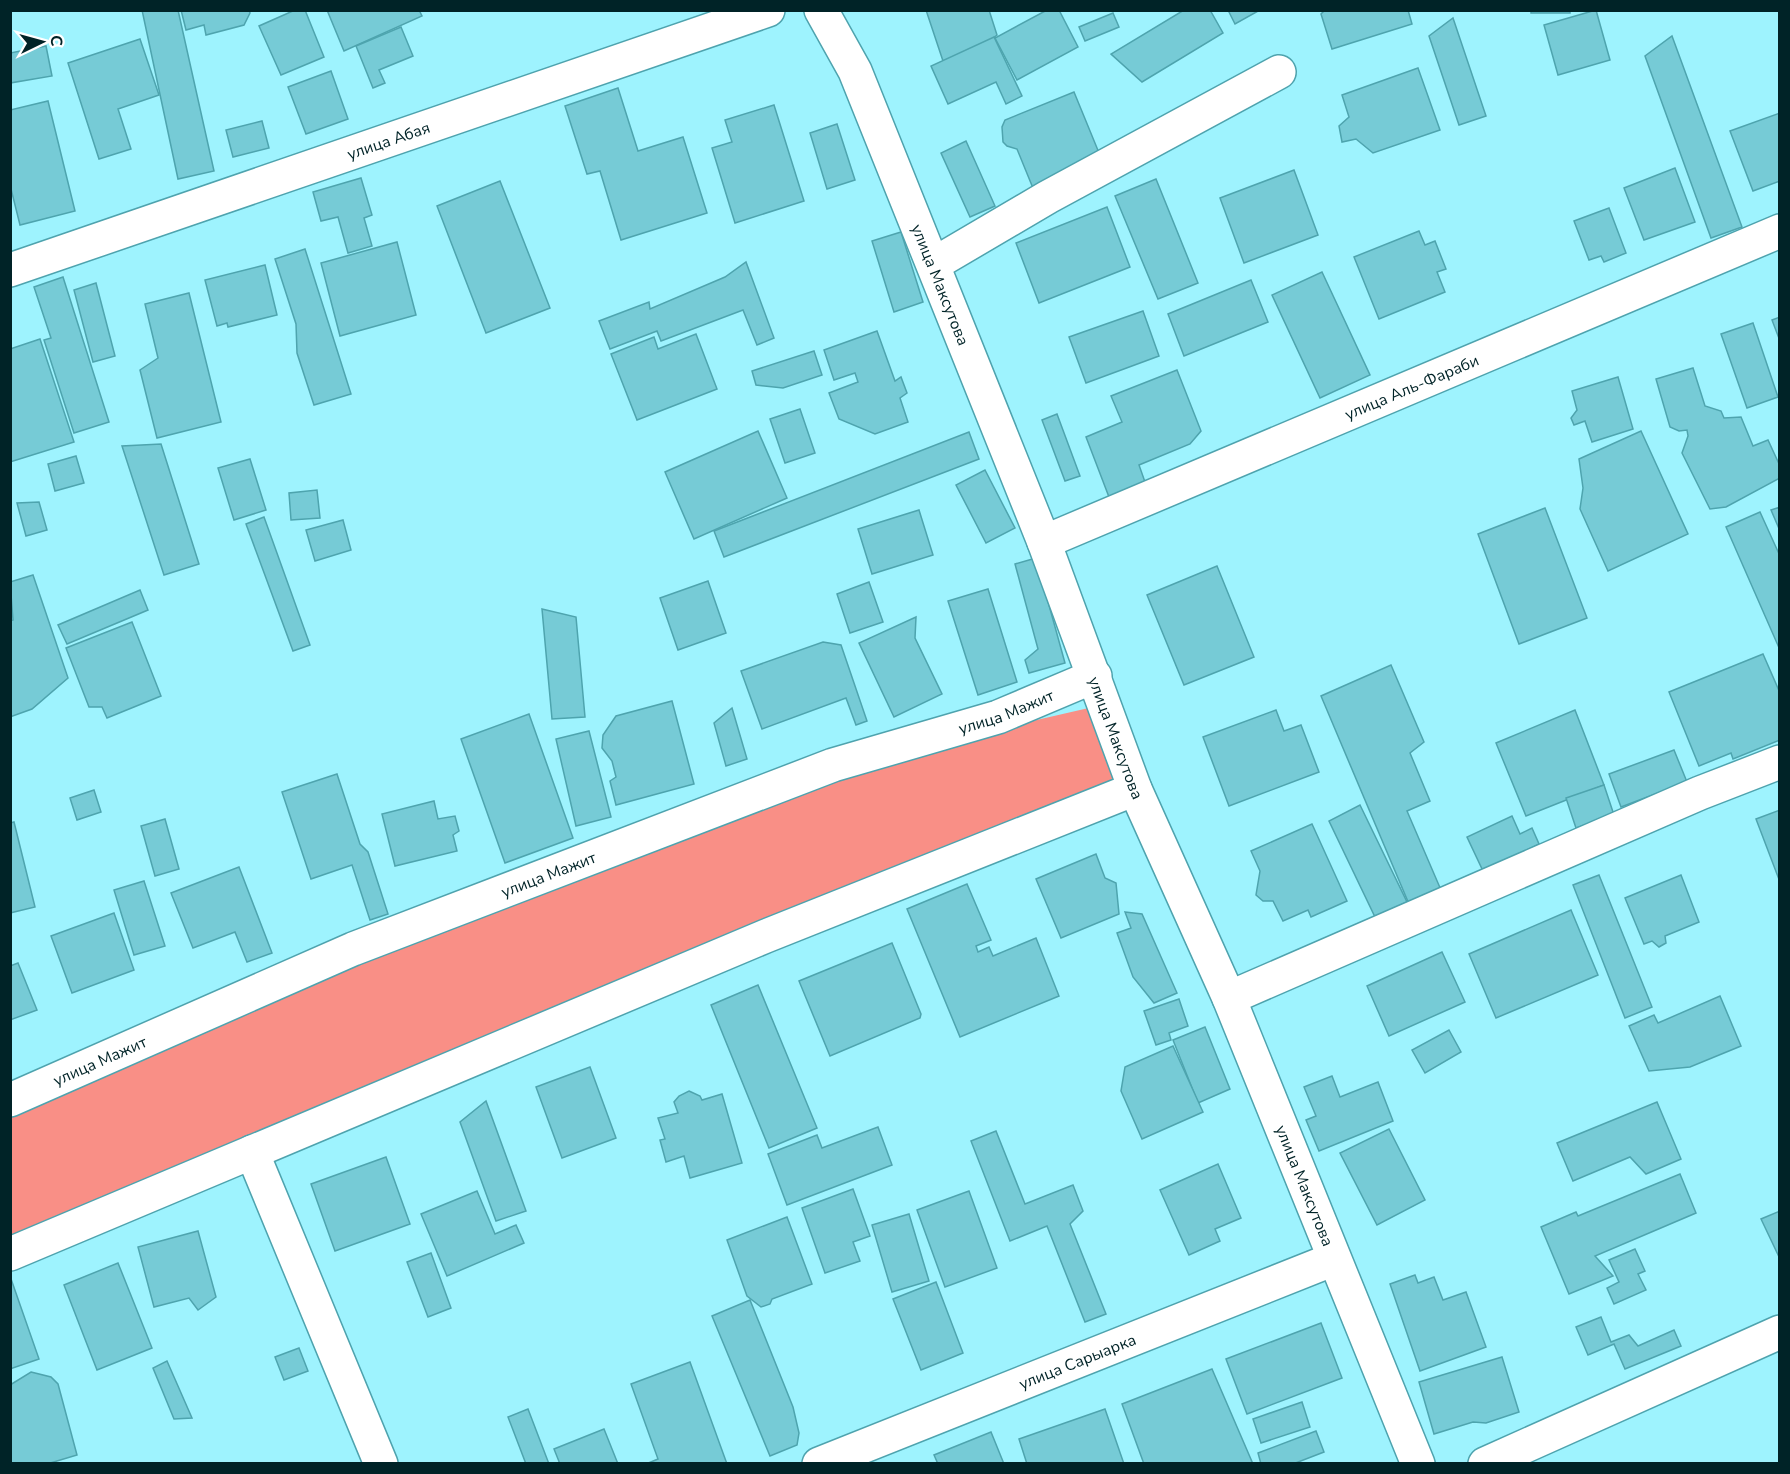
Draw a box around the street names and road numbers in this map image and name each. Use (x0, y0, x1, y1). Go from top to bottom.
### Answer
street label: улица Абая (344, 117, 433, 166)
street label: улица Максутова (906, 221, 974, 349)
street label: улица Аль-Фараби (1341, 350, 1482, 426)
street label: улица Максутова (1083, 674, 1148, 803)
street label: улица Мажит (956, 684, 1058, 740)
street label: улица Мажит (498, 847, 600, 903)
street label: улица Мажит (50, 1031, 151, 1092)
street label: улица Максутова (1270, 1122, 1339, 1250)
street label: улица Сарыарка (1016, 1329, 1140, 1395)

